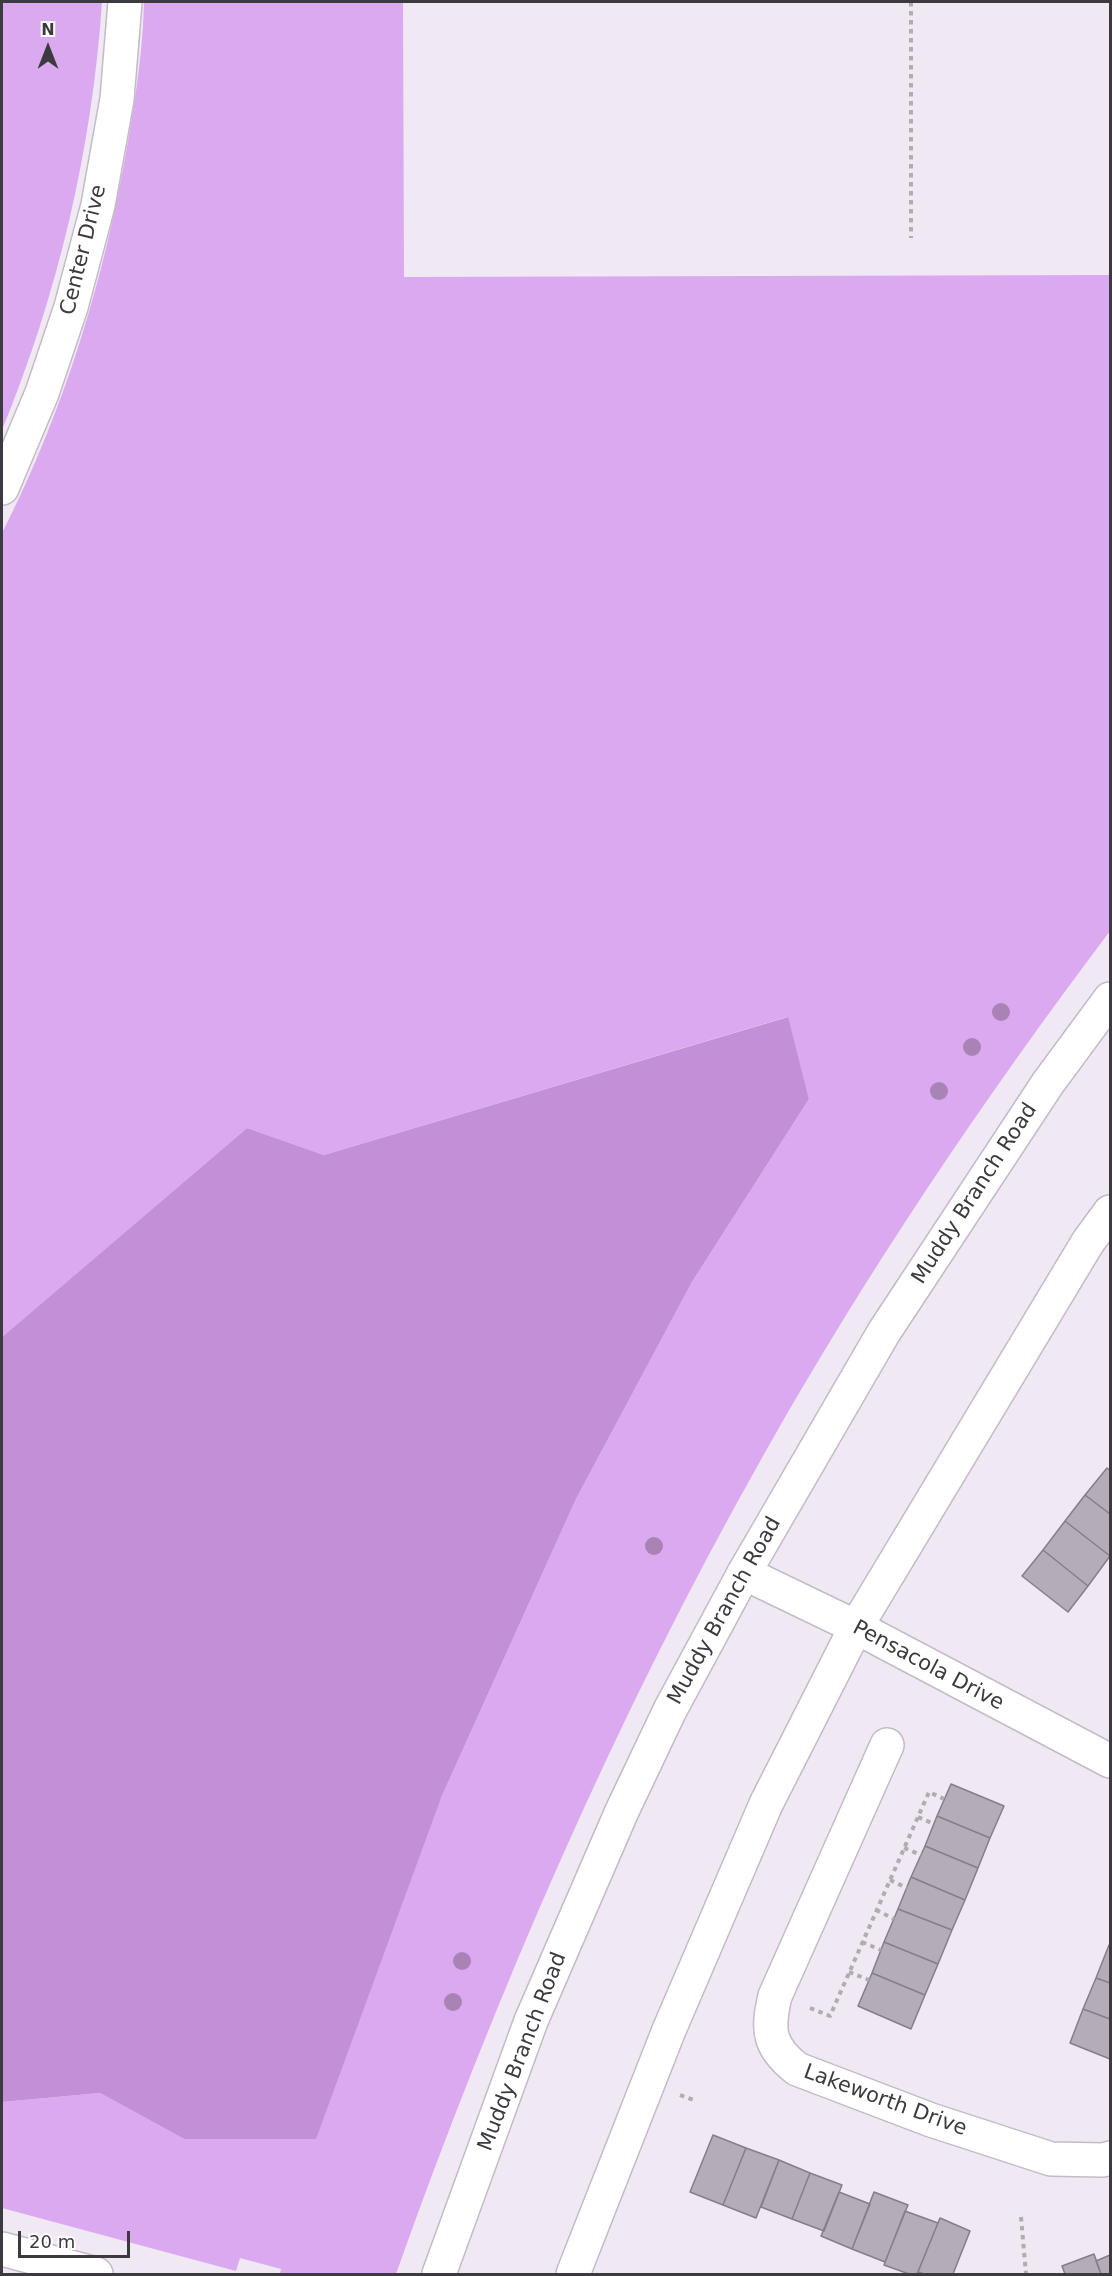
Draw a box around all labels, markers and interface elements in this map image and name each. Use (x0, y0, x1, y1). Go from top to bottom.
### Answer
north arrow (18, 18, 78, 78)
text: N (41, 20, 55, 39)
street label: Center Drive (56, 182, 112, 318)
street label: Muddy Branch Road (907, 1099, 1043, 1289)
street label: Muddy Branch Road (663, 1513, 787, 1709)
street label: Pensacola Drive (848, 1616, 1008, 1716)
street label: Muddy Branch Road (473, 1949, 573, 2155)
street label: Lakeworth Drive (800, 2060, 970, 2142)
scale bar (21, 2219, 134, 2257)
text: 20 m (29, 2231, 75, 2252)

